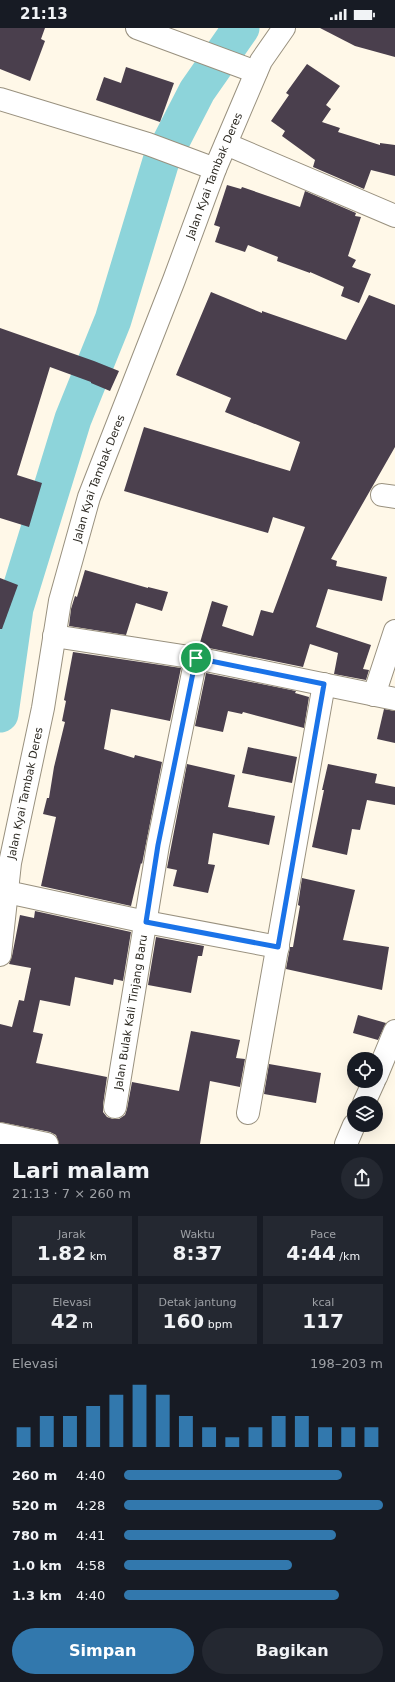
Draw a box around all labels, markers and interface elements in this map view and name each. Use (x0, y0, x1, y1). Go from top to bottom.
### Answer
text: 21:13 (20, 5, 68, 23)
street label: Jalan Kyai Tambak Deres (183, 110, 245, 242)
street label: Jalan Kyai Tambak Deres (70, 412, 127, 545)
pin (179, 641, 213, 675)
icon: arrive (185, 647, 207, 669)
street label: Jalan Kyai Tambak Deres (4, 726, 45, 861)
street label: Jalan Bulak Kali Tinjang Baru (111, 934, 150, 1092)
map controls (347, 1052, 383, 1132)
button: locate (347, 1052, 383, 1088)
button: layers (347, 1096, 383, 1132)
button: share (341, 1157, 383, 1199)
text: Lari malam (12, 1158, 150, 1183)
text: 21:13 · 7 × 260 m (12, 1186, 131, 1201)
text: Jarak (58, 1228, 86, 1241)
text: Waktu (180, 1228, 215, 1241)
text: Pace (310, 1228, 336, 1241)
text: 1.82 (37, 1241, 86, 1265)
text: 8:37 (173, 1241, 222, 1265)
text: 4:44 (286, 1241, 336, 1265)
text: km (86, 1250, 107, 1263)
text: /km (336, 1250, 360, 1263)
text: Elevasi (52, 1296, 91, 1309)
text: Detak jantung (158, 1296, 237, 1309)
text: kcal (312, 1296, 334, 1309)
text: 42 (51, 1309, 79, 1333)
text: 160 (163, 1309, 204, 1333)
text: 117 (302, 1309, 344, 1333)
text: m (79, 1318, 93, 1331)
text: bpm (204, 1318, 232, 1331)
text: Elevasi (12, 1356, 58, 1371)
text: 198–203 m (310, 1356, 383, 1371)
text: 260 m (12, 1468, 57, 1483)
text: 4:40 (76, 1468, 105, 1483)
text: 520 m (12, 1498, 57, 1513)
text: 4:28 (76, 1498, 105, 1513)
text: 780 m (12, 1528, 57, 1543)
text: 4:41 (76, 1528, 105, 1543)
text: 1.0 km (12, 1558, 62, 1573)
text: 4:58 (76, 1558, 105, 1573)
text: 1.3 km (12, 1588, 62, 1603)
text: 4:40 (76, 1588, 105, 1603)
button: Simpan (12, 1628, 194, 1674)
button: Bagikan (202, 1628, 383, 1674)

